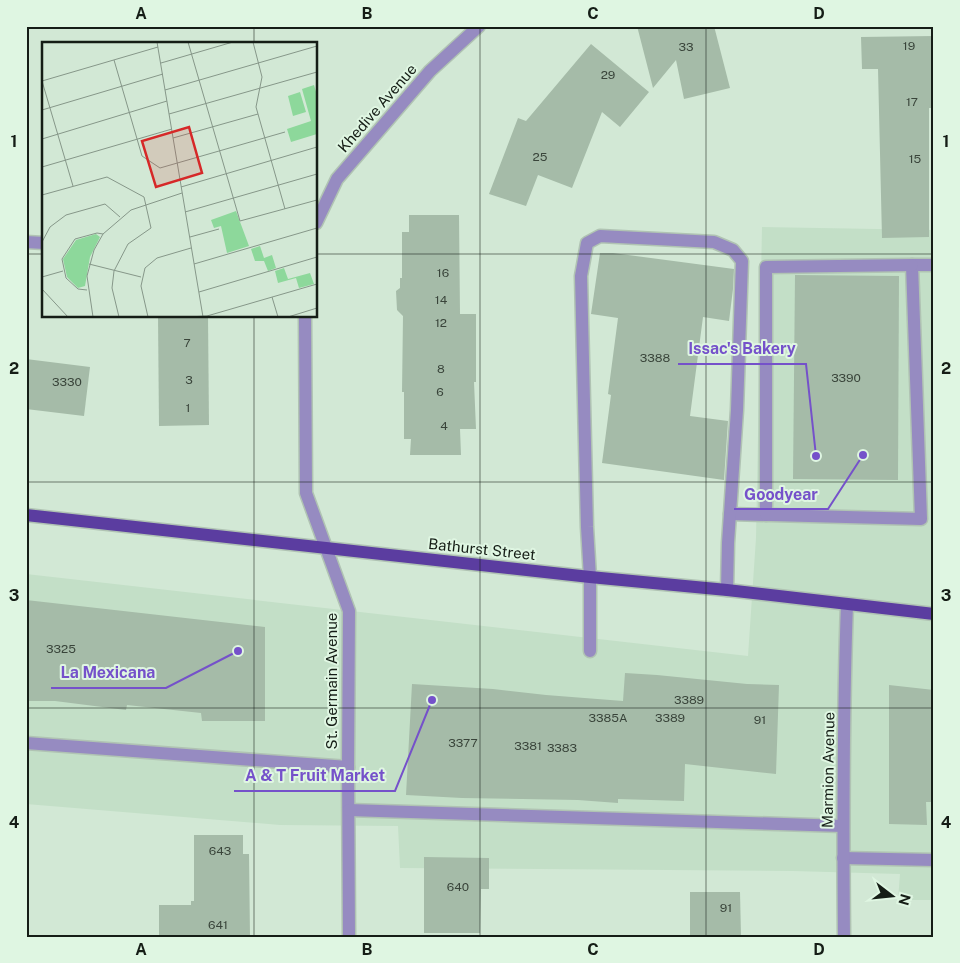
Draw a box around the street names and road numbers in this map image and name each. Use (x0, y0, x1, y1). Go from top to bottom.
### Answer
street label: Khedive Avenue (334, 60, 420, 156)
street label: Bathurst Street (427, 535, 537, 563)
street label: St. Germain Avenue (323, 613, 340, 749)
street label: Marmion Avenue (818, 712, 838, 828)

